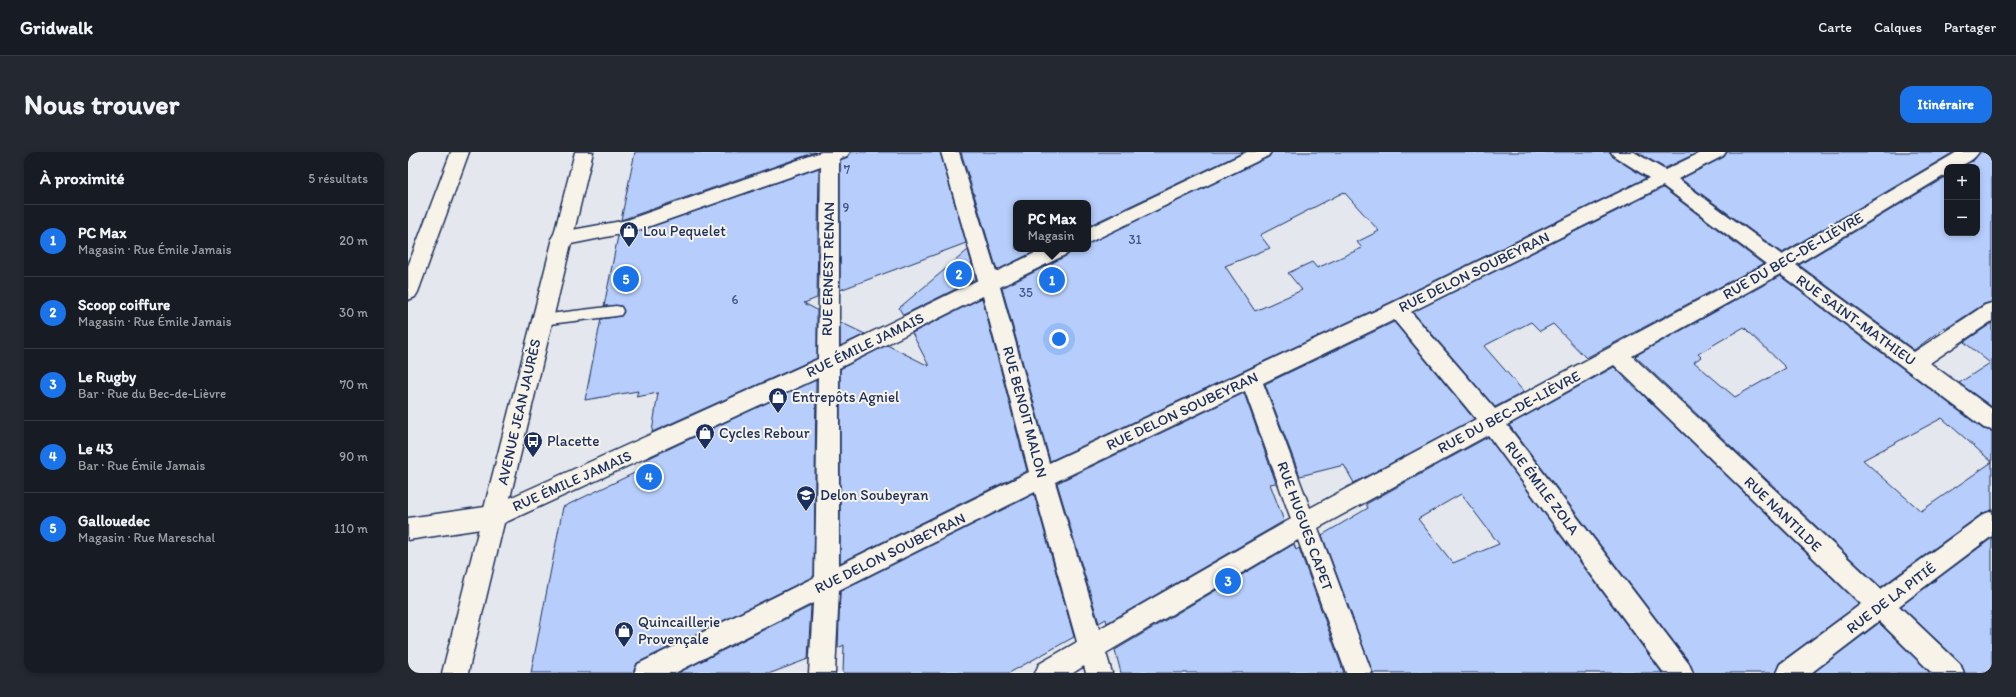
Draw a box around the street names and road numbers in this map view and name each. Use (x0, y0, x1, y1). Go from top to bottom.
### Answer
street label: RUE ERNEST RENAN (818, 202, 838, 336)
street label: RUE DU BEC-DE-LIÈVRE (1720, 208, 1866, 304)
street label: RUE DELON SOUBEYRAN (1396, 228, 1552, 316)
street label: RUE SAINT-MATHIEU (1793, 271, 1919, 369)
street label: RUE ÉMILE JAMAIS (803, 309, 927, 381)
street label: AVENUE JEAN JAURÈS (493, 337, 545, 487)
street label: RUE BENOIT MALON (999, 344, 1051, 480)
street label: RUE DU BEC-DE-LIÈVRE (1435, 367, 1583, 457)
street label: RUE DELON SOUBEYRAN (1103, 368, 1261, 454)
street label: RUE ÉMILE ZOLA (1501, 438, 1583, 539)
street label: RUE ÉMILE JAMAIS (510, 447, 634, 515)
street label: RUE HUGUES CAPET (1273, 459, 1337, 594)
street label: RUE NANTILDE (1741, 473, 1825, 555)
street label: RUE DELON SOUBEYRAN (812, 509, 968, 597)
street label: RUE DE LA PITIÉ (1843, 559, 1939, 637)

